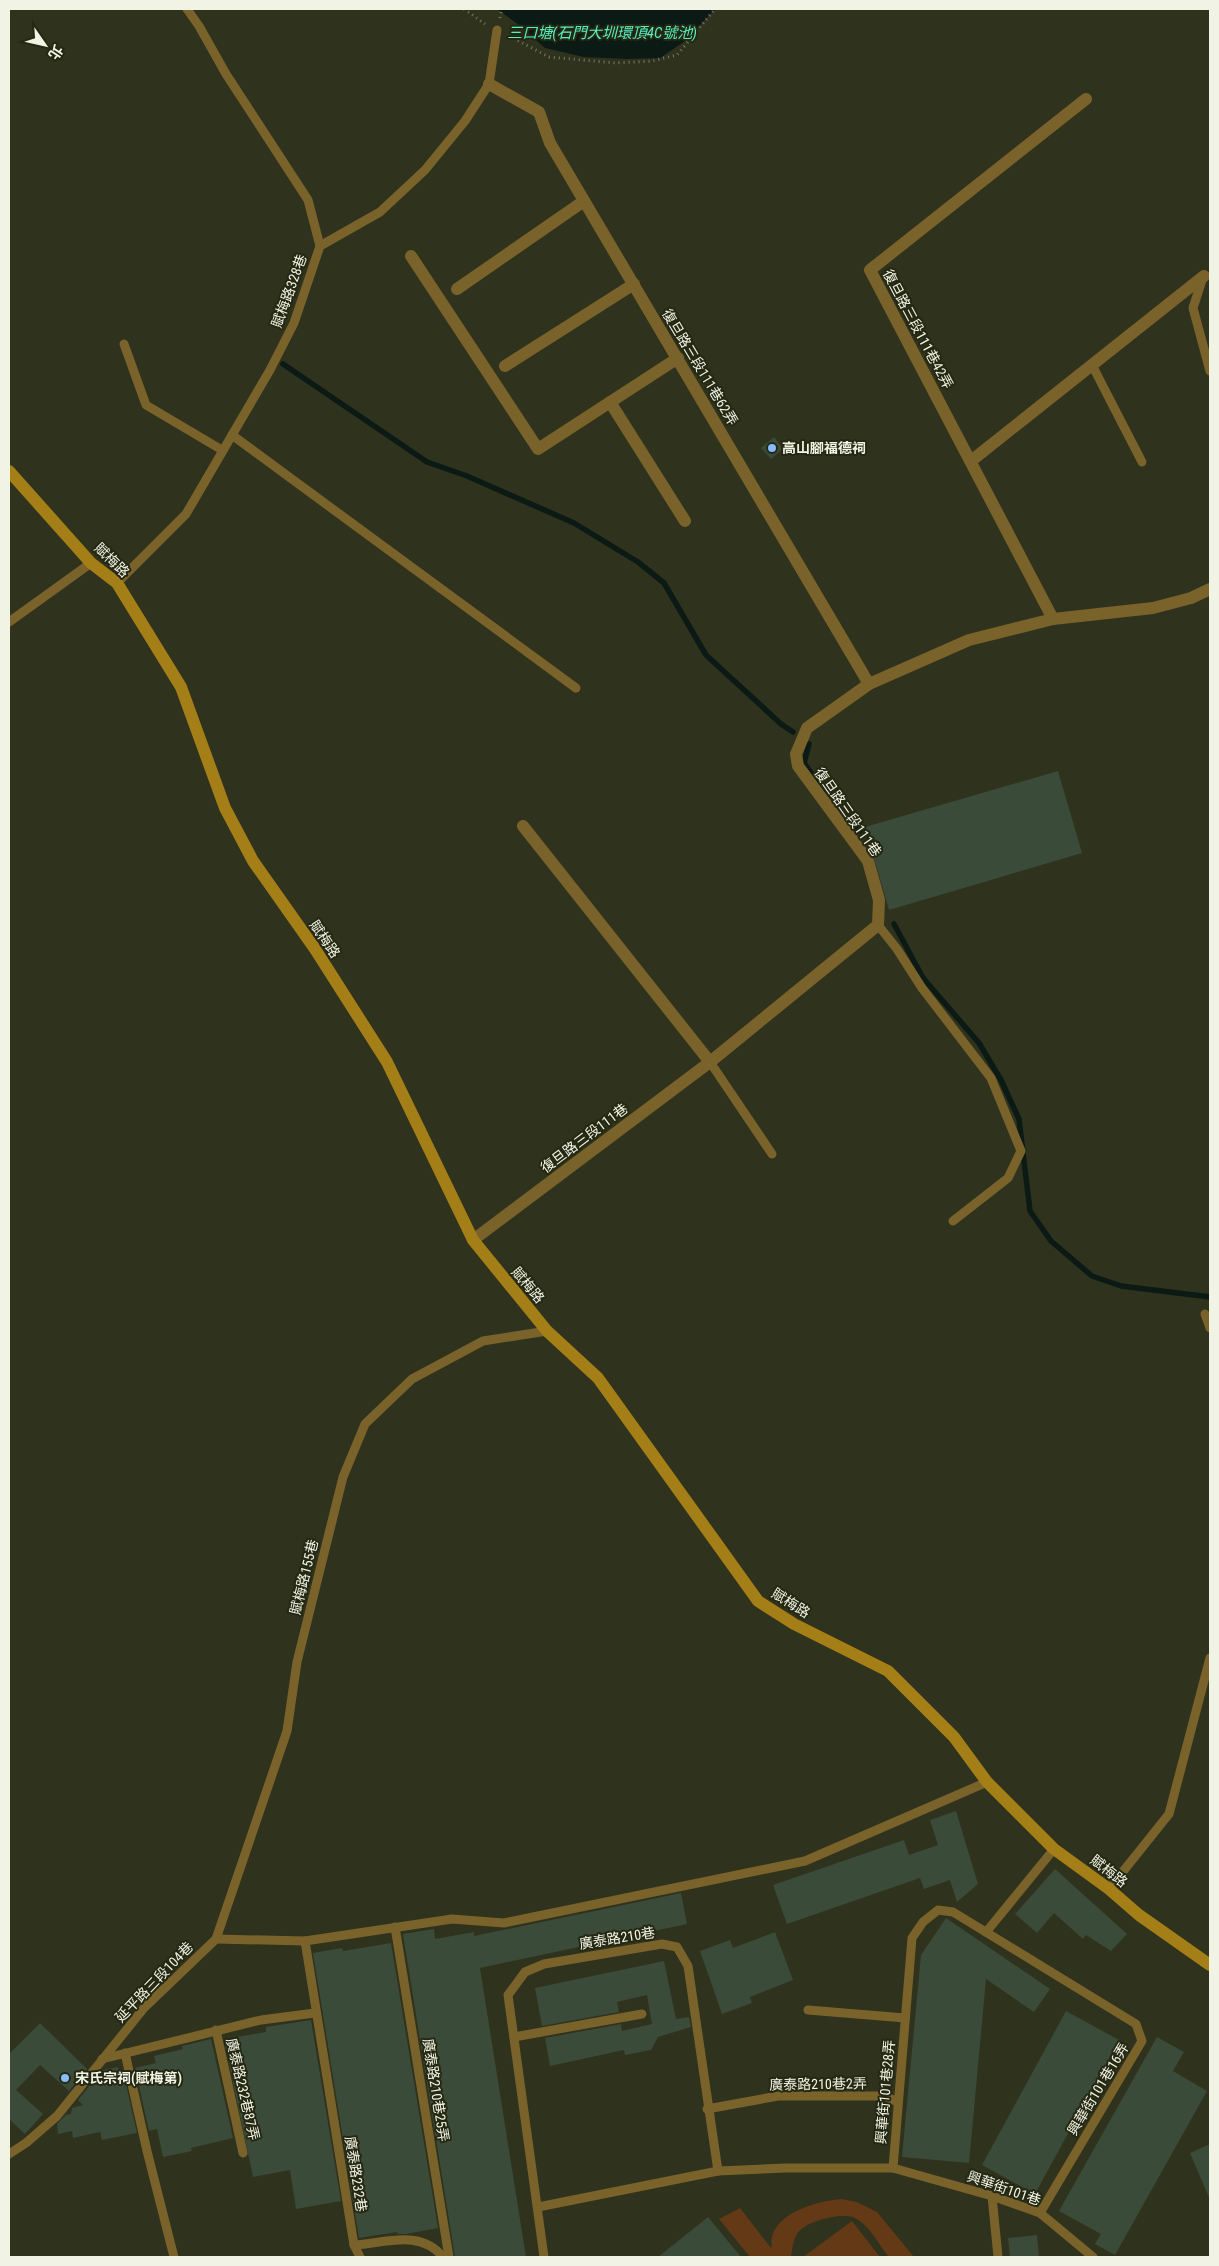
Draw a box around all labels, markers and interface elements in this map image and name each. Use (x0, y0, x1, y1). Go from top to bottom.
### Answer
north arrow (20, 20, 70, 70)
water label: 三口塘(石門大圳環頂4C號池) (507, 24, 697, 42)
text: 北 (45, 42, 66, 63)
street label: 賦梅路328巷 (268, 252, 310, 330)
street label: 復旦路三段111巷42弄 (880, 267, 956, 391)
street label: 復旦路三段111巷62弄 (659, 306, 741, 428)
place label: 高山腳福德祠 (782, 440, 866, 456)
marker: 高山腳福德祠 (766, 442, 778, 454)
street label: 賦梅路 (91, 540, 133, 580)
street label: 復旦路三段111巷 (811, 765, 885, 859)
street label: 賦梅路 (307, 917, 343, 961)
street label: 復旦路三段111巷 (537, 1100, 631, 1176)
street label: 賦梅路 (508, 1264, 548, 1306)
street label: 賦梅路155巷 (287, 1538, 321, 1616)
street label: 賦梅路 (769, 1585, 813, 1621)
street label: 賦梅路 (1088, 1852, 1130, 1890)
street label: 廣泰路210巷 (578, 1924, 656, 1952)
street label: 延平路三段104巷 (112, 1939, 196, 2025)
street label: 廣泰路232巷87弄 (223, 2036, 263, 2142)
street label: 廣泰路210巷25弄 (420, 2037, 452, 2143)
street label: 興華街101巷28弄 (872, 2039, 898, 2145)
street label: 興華街101巷16弄 (1064, 2040, 1132, 2138)
place label: 宋氏宗祠(賦梅第) (75, 2070, 182, 2087)
marker: 宋氏宗祠(賦梅第) (59, 2072, 71, 2084)
street label: 廣泰路210巷2弄 (769, 2075, 867, 2093)
street label: 廣泰路232巷 (342, 2135, 370, 2213)
street label: 興華街101巷 (965, 2168, 1043, 2208)

